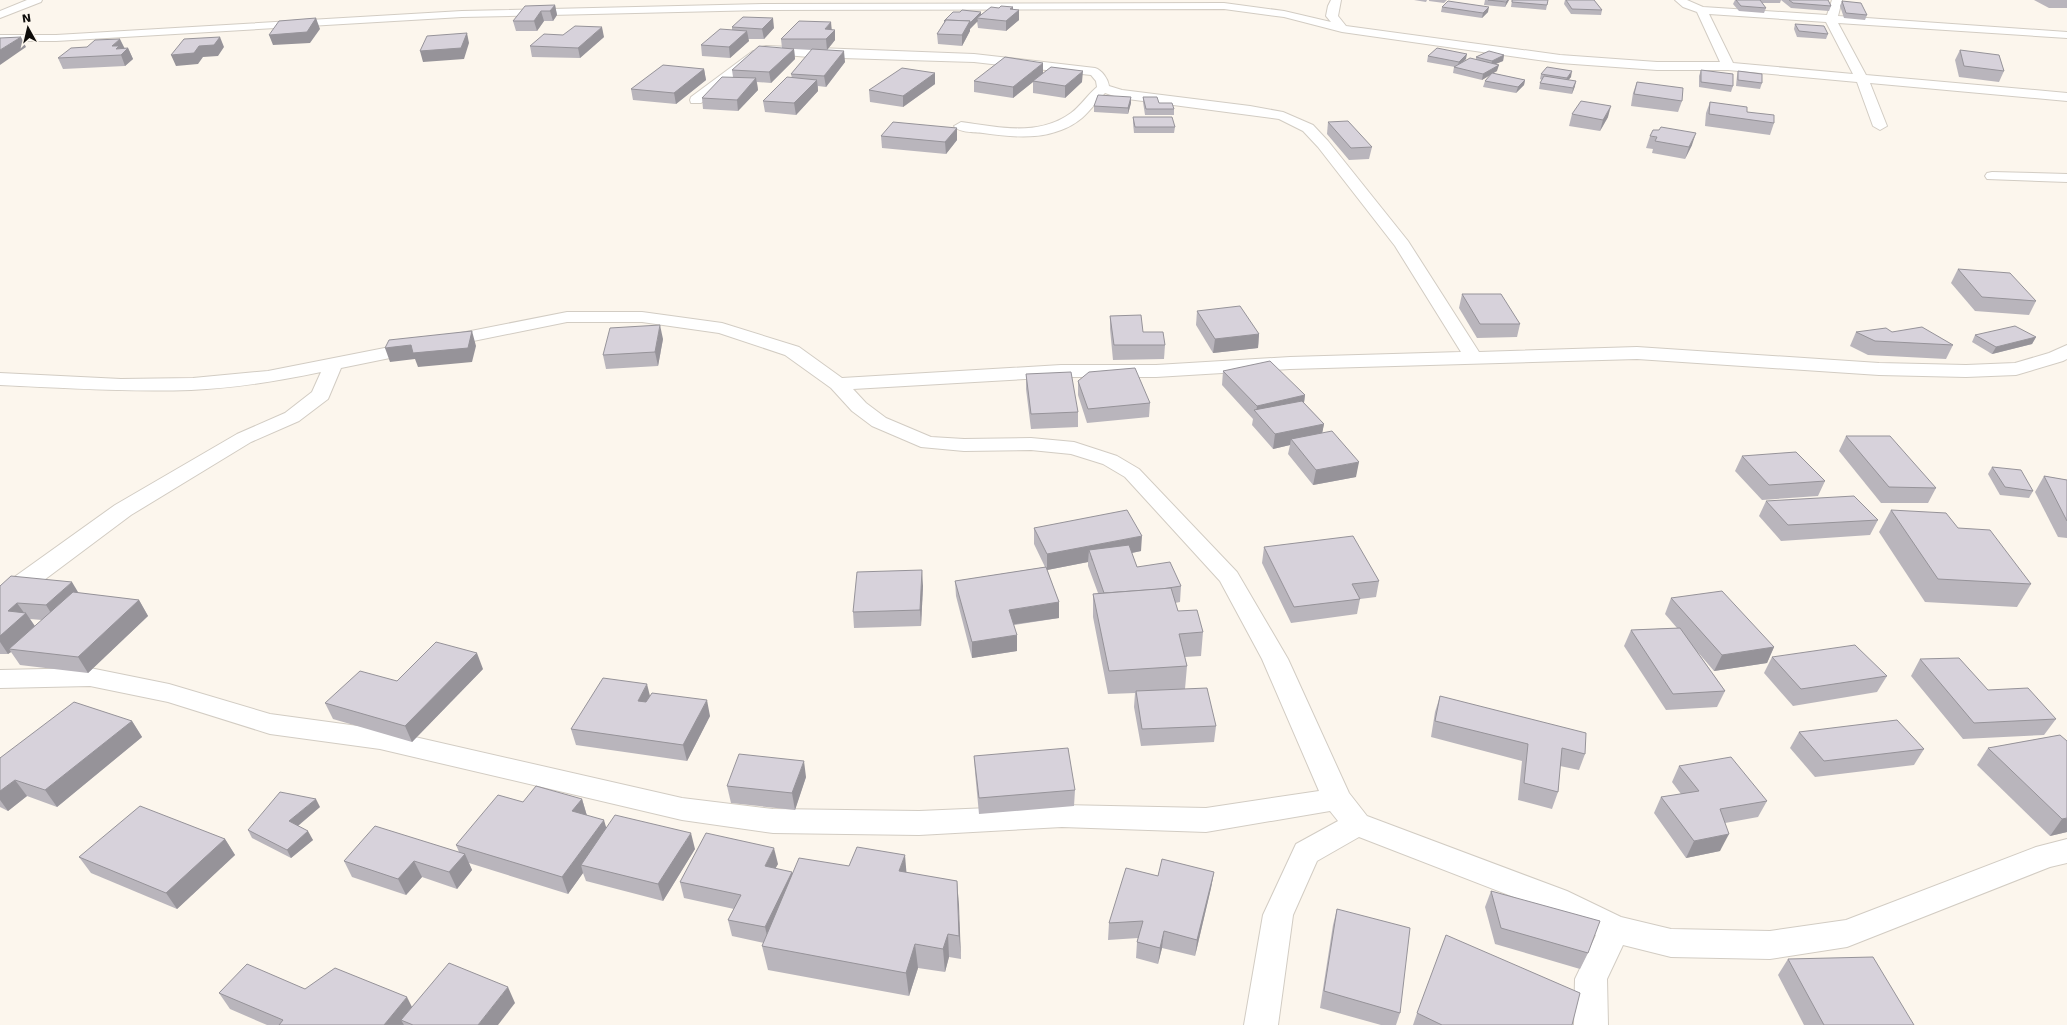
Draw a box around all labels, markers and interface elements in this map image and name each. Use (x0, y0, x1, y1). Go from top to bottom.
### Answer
north arrow (8, 8, 48, 48)
text: N (21, 12, 32, 26)

